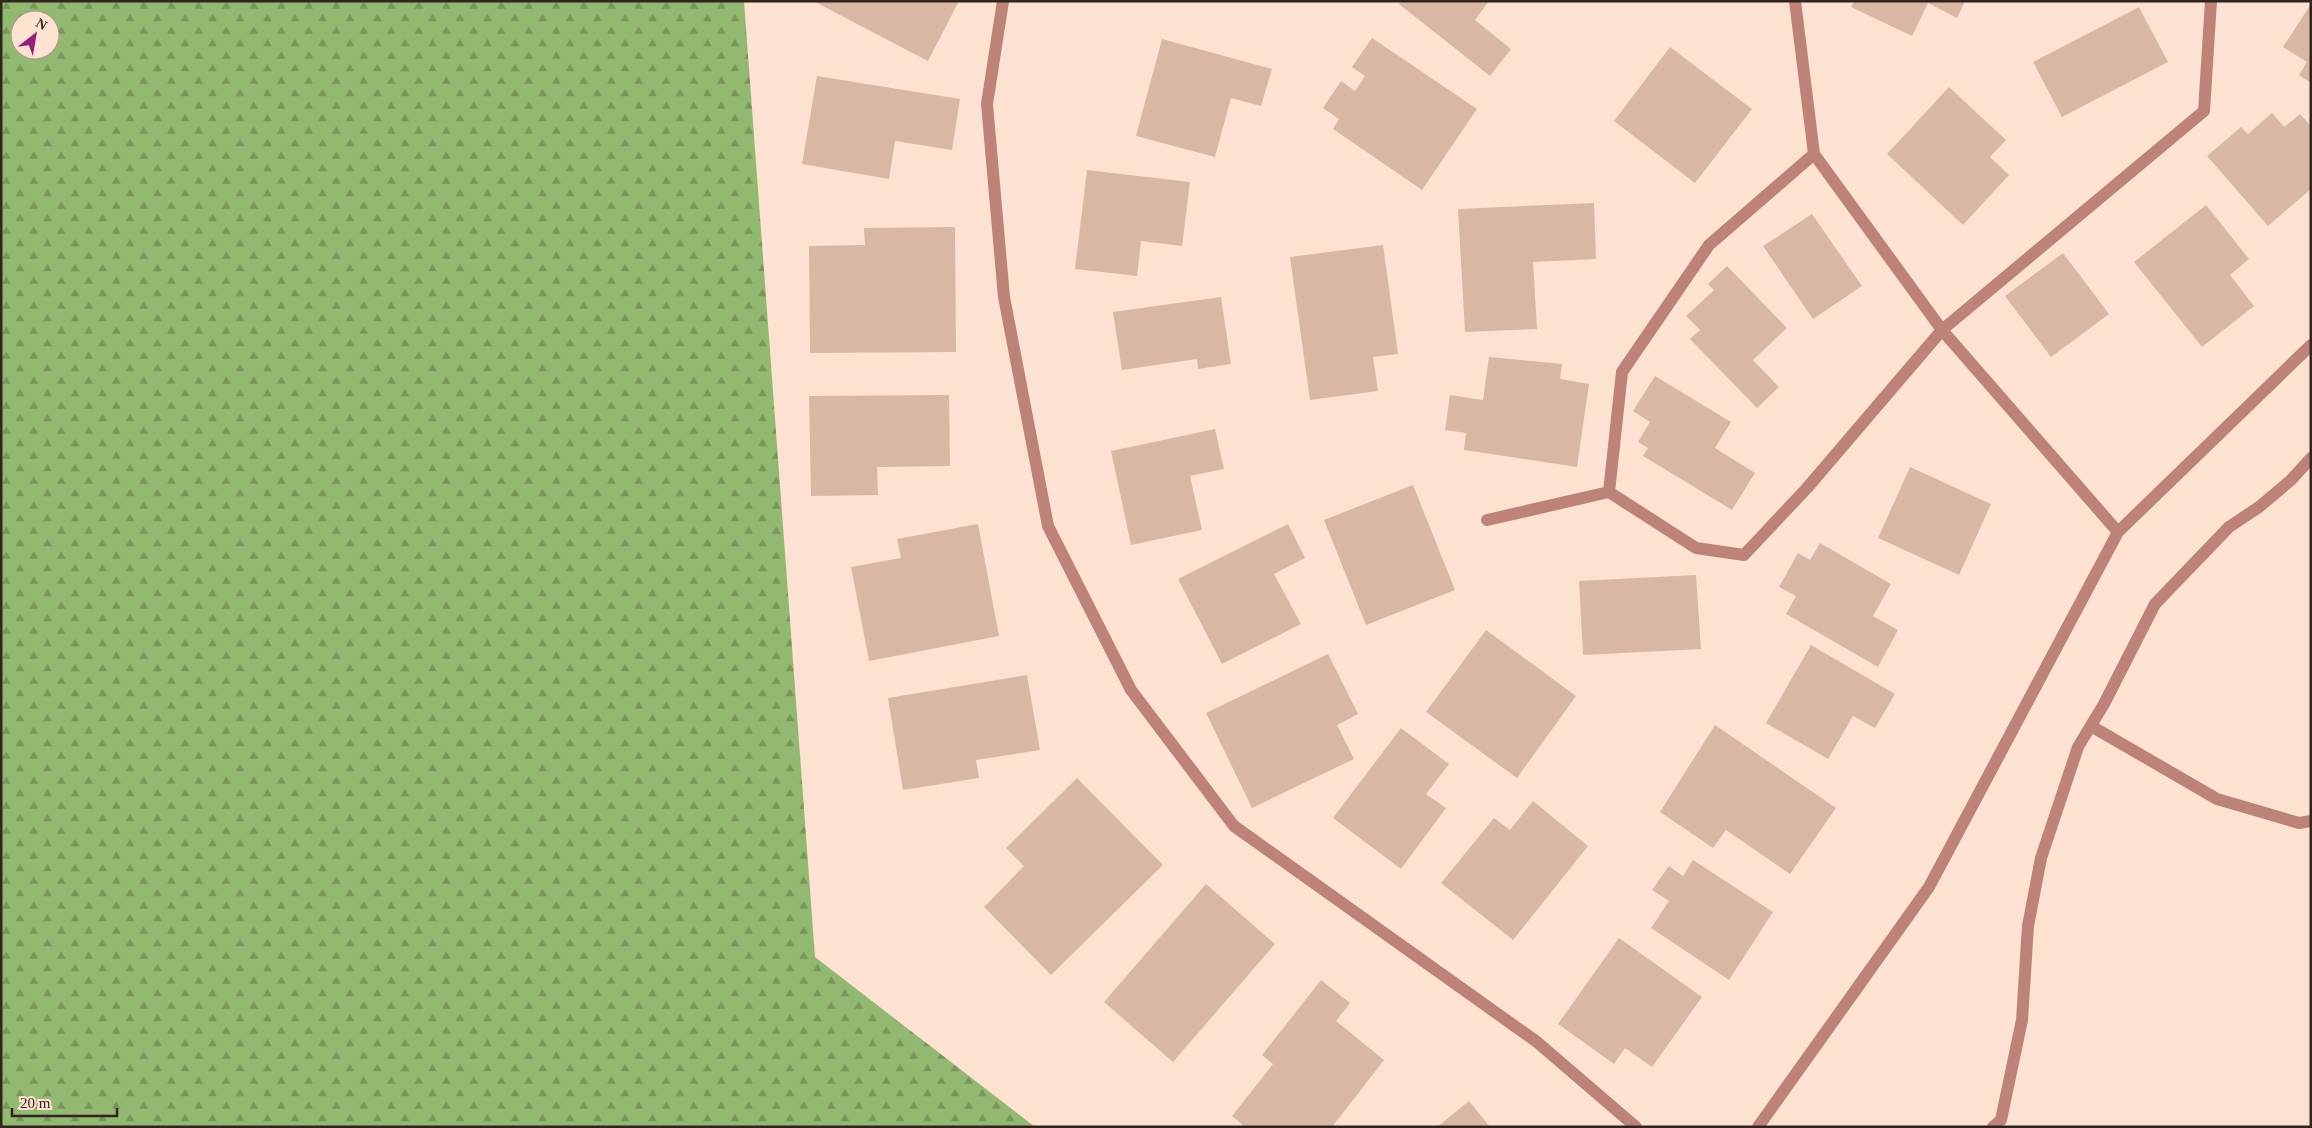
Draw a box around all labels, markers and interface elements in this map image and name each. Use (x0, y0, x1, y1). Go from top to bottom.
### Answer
north arrow (10, 10, 60, 60)
text: N (33, 15, 50, 33)
scale bar (12, 1086, 118, 1118)
text: 20 m (20, 1095, 51, 1111)

